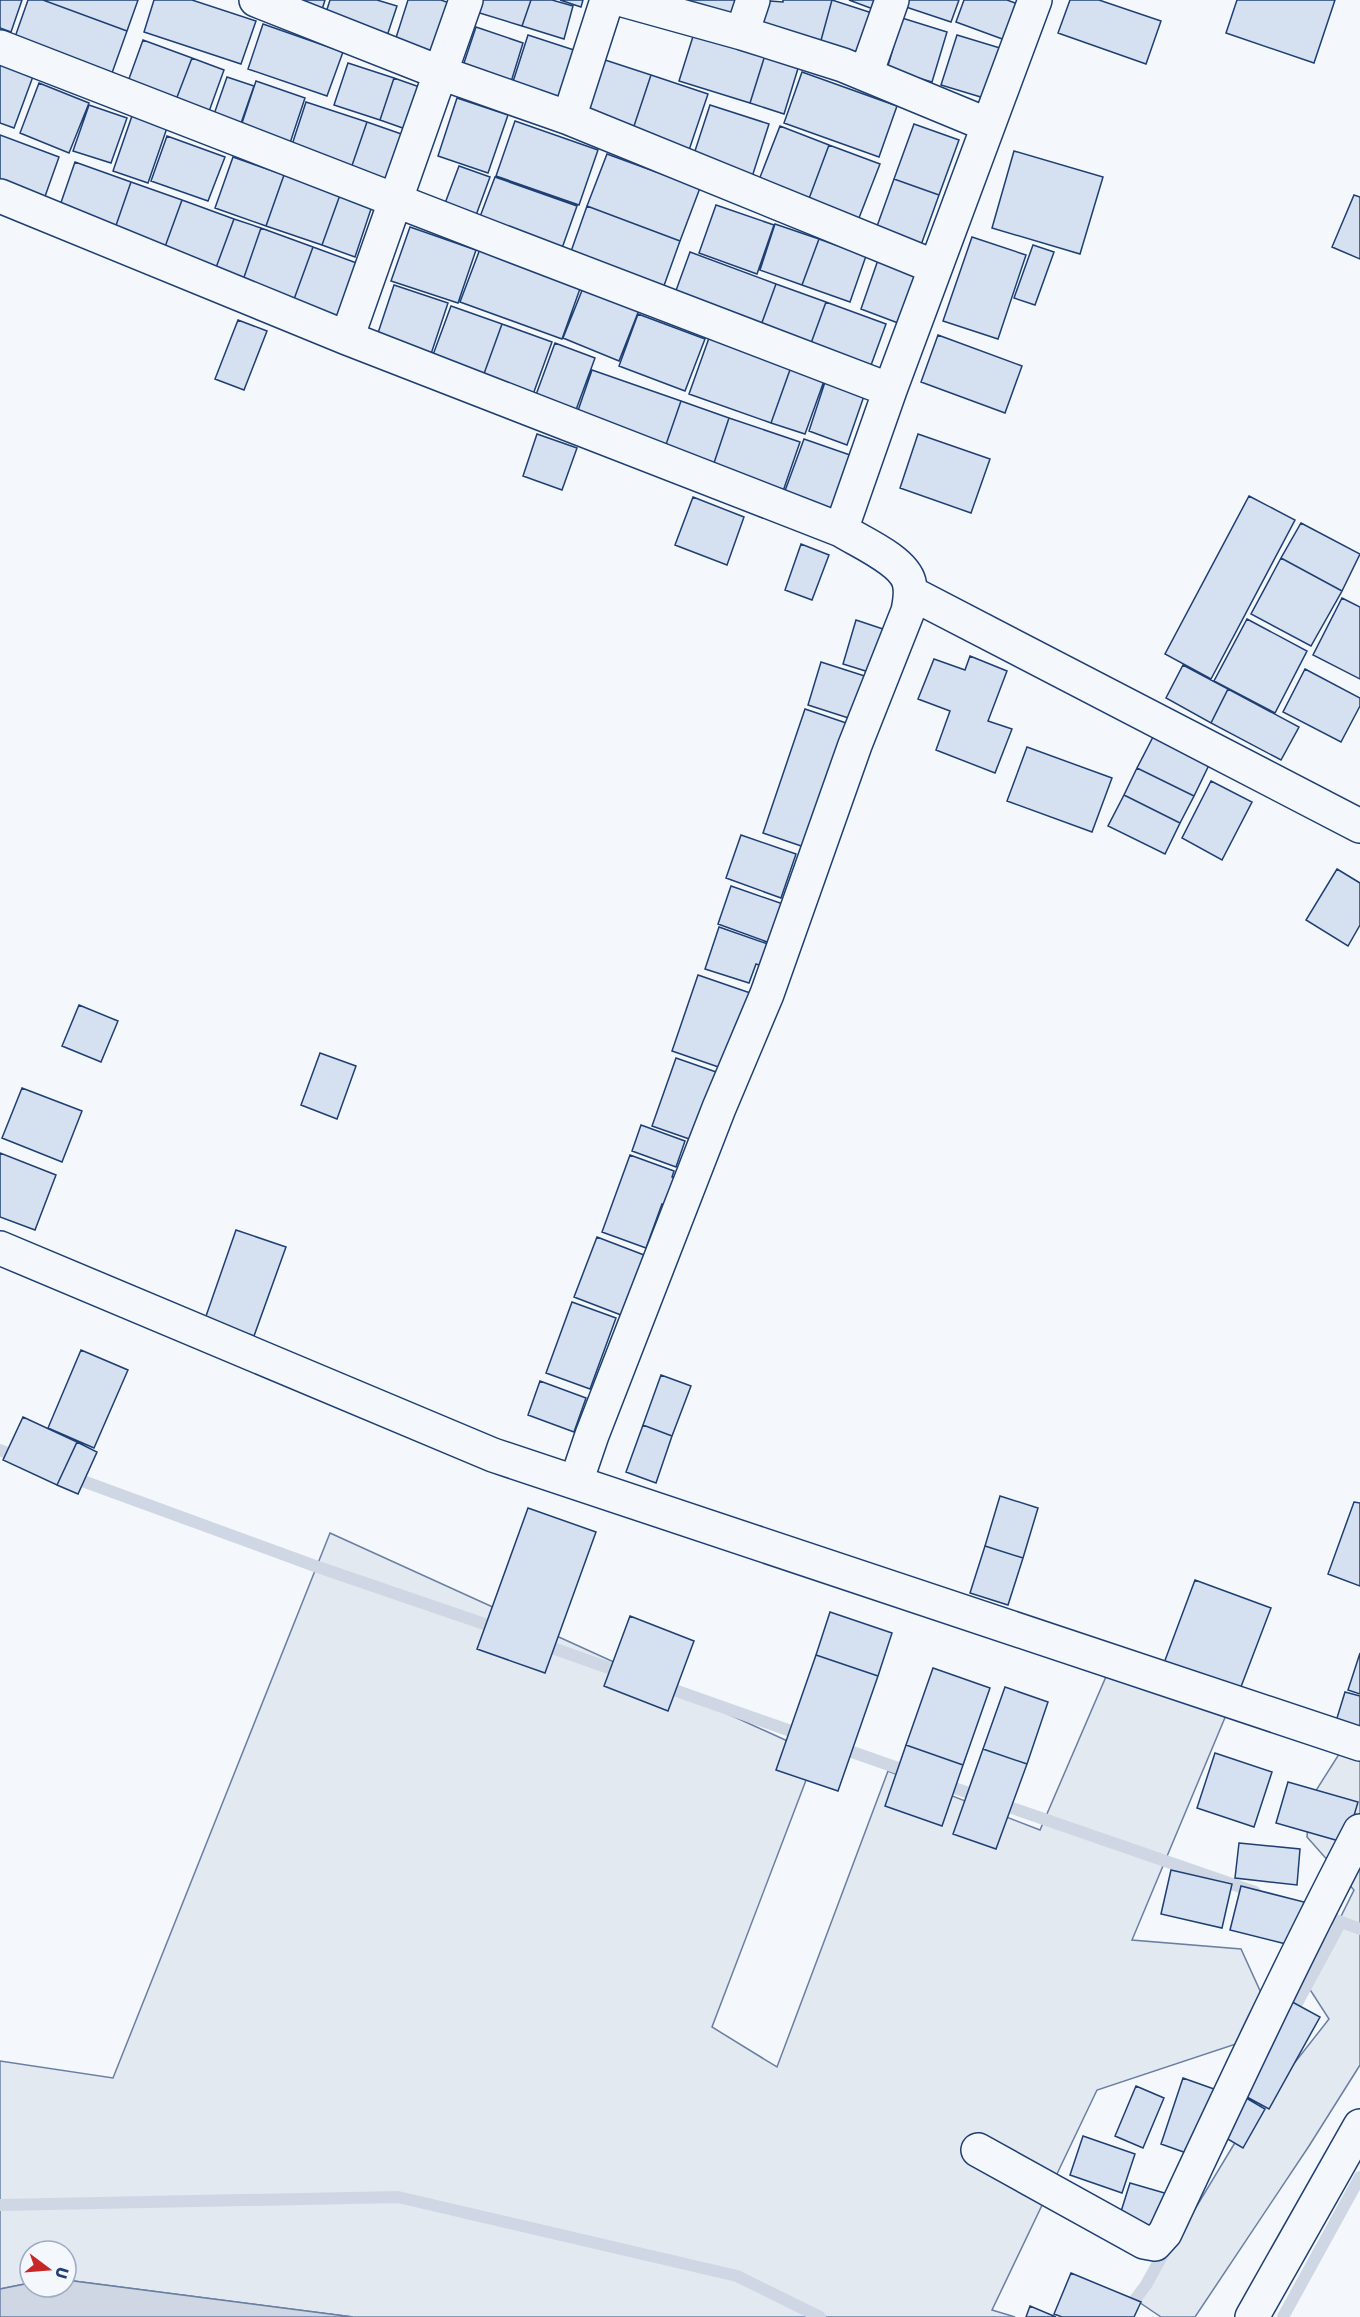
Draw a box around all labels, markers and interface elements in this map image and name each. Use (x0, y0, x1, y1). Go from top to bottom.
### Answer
north arrow (18, 2239, 78, 2299)
text: U (49, 2264, 75, 2282)

